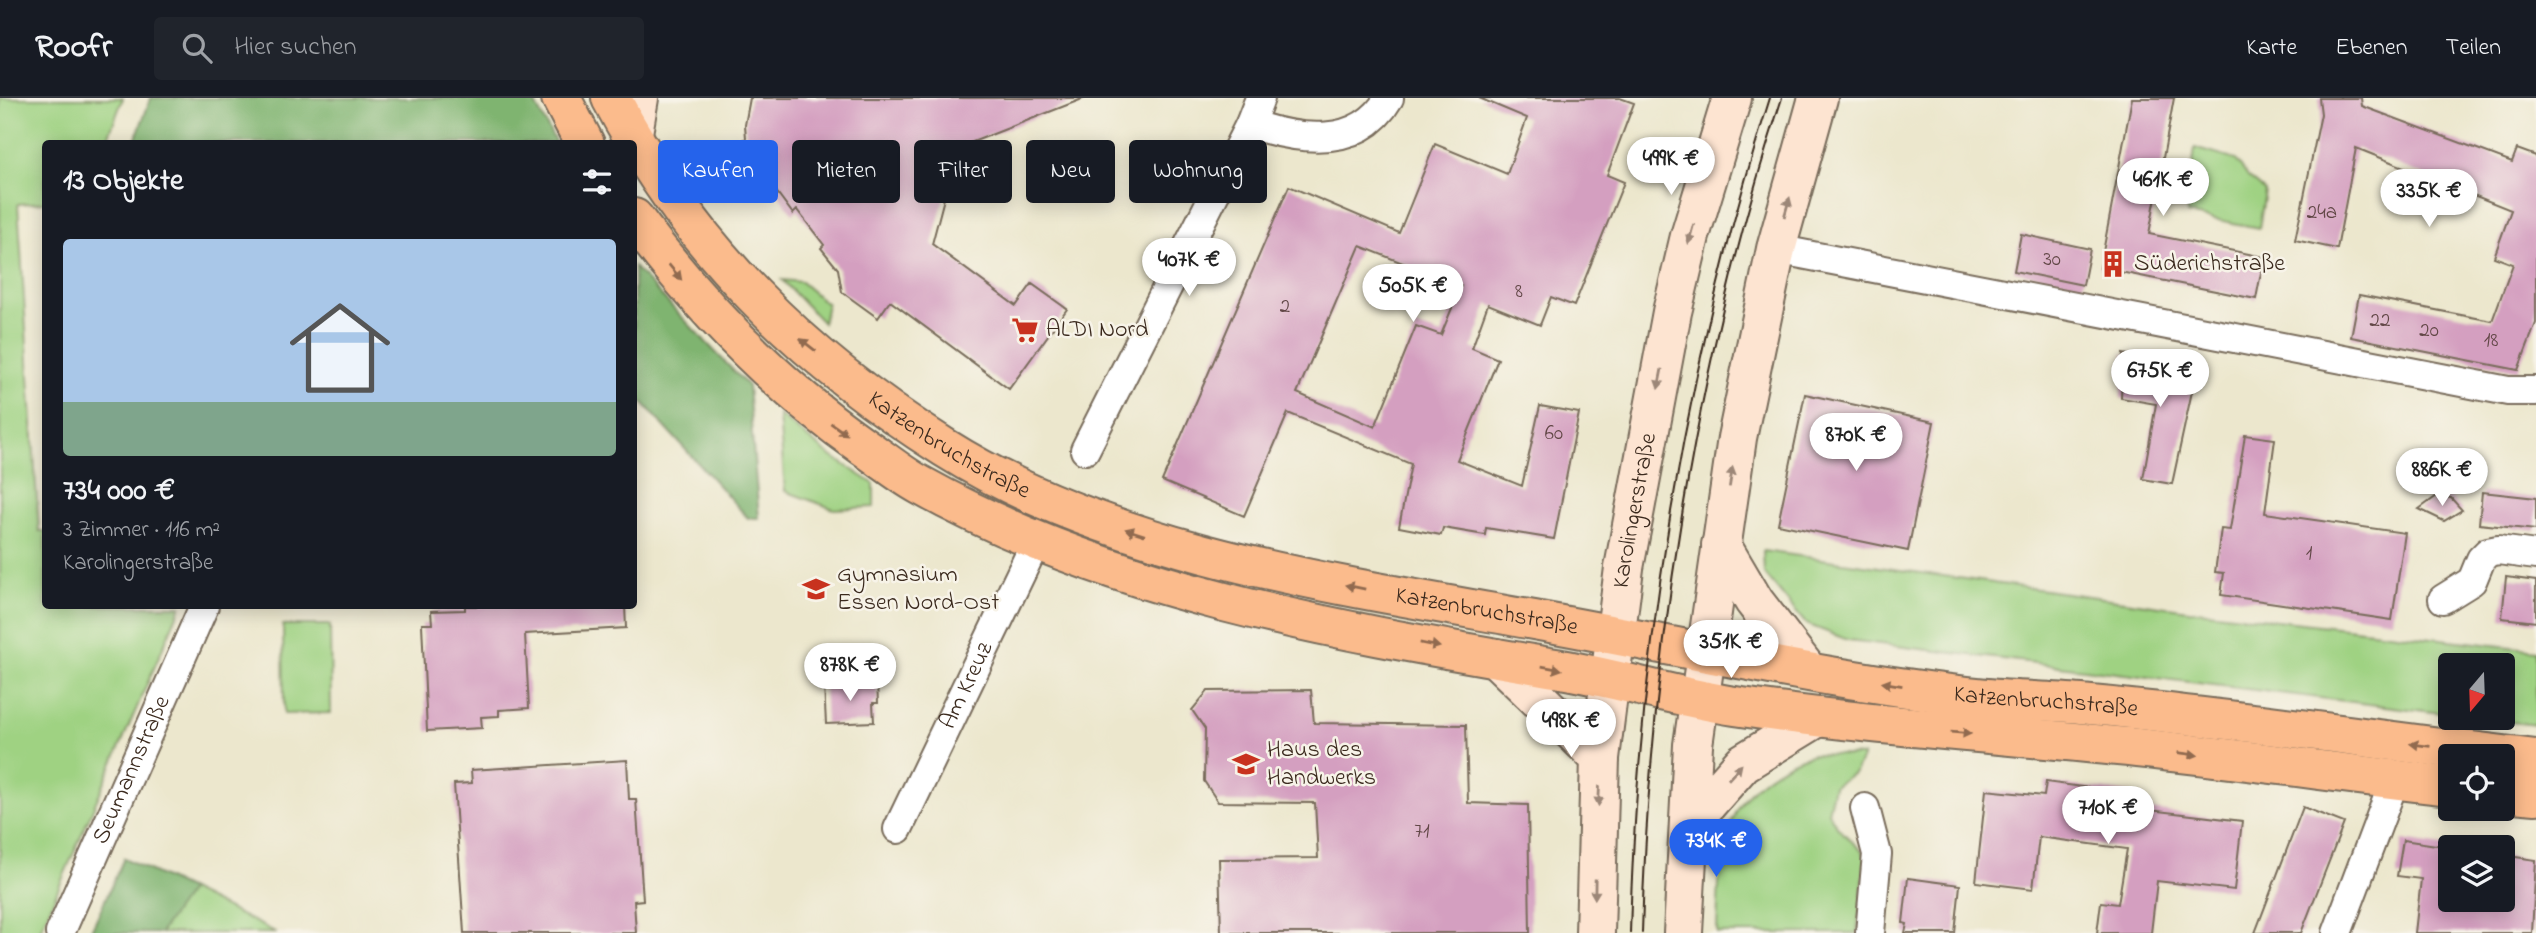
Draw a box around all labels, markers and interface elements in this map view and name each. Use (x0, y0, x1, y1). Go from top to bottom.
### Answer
search box (154, 17, 644, 80)
text: Roofr (35, 24, 112, 72)
icon: search (178, 29, 216, 67)
text: Hier suchen (234, 29, 357, 67)
text: Karte (2246, 31, 2297, 66)
text: Ebenen (2335, 31, 2408, 66)
text: Teilen (2446, 31, 2501, 66)
pin: 499K € (1614, 138, 1728, 197)
chip: Kaufen (658, 140, 778, 203)
chip: Mieten (792, 140, 900, 203)
chip: Filter (914, 140, 1012, 203)
chip: Neu (1026, 140, 1115, 203)
chip: Wohnung (1129, 140, 1267, 203)
text: 499K € (1643, 143, 1699, 176)
pin: 461K € (2106, 158, 2220, 218)
text: 13 Objekte (63, 160, 183, 204)
icon: filters (578, 163, 616, 201)
text: 461K € (2133, 164, 2193, 197)
pin: 335K € (2372, 170, 2486, 229)
text: 335K € (2396, 175, 2462, 208)
one-way arrow (1783, 196, 1793, 217)
house number: 24a (2307, 198, 2337, 228)
one-way arrow (1685, 223, 1696, 245)
pin: 407K € (1132, 238, 1246, 298)
text: 407K € (1158, 244, 1220, 277)
house number: 30 (2043, 245, 2061, 275)
place label: Süderichstraße (2134, 247, 2285, 282)
building icon: Süderichstraße (2098, 249, 2128, 279)
one-way arrow (667, 264, 682, 281)
pin: 505K € (1356, 264, 1470, 324)
text: 505K € (1378, 270, 1448, 303)
house number: 8 (1515, 277, 1523, 307)
icon: home (277, 285, 403, 411)
house number: 2 (1280, 292, 1290, 322)
house number: 22 (2370, 306, 2390, 336)
place label: ALDI Nord (1046, 313, 1149, 348)
supermarket icon: ALDI Nord (1010, 315, 1040, 345)
house number: 20 (2419, 316, 2439, 346)
house number: 18 (2484, 326, 2498, 356)
one-way arrow (799, 338, 817, 353)
pin: 675K € (2103, 350, 2217, 409)
text: 675K € (2127, 355, 2193, 388)
one-way arrow (1654, 369, 1665, 391)
street label: Katzenbruchstraße (860, 383, 1036, 509)
pin: 870K € (1799, 414, 1913, 473)
house number: 60 (1545, 419, 1563, 449)
text: 870K € (1826, 419, 1886, 452)
one-way arrow (830, 422, 848, 436)
street label: Karolingerstraße (1604, 430, 1666, 590)
pin: 886K € (2385, 448, 2499, 508)
text: 886K € (2412, 454, 2472, 487)
one-way arrow (1726, 466, 1737, 488)
text: 734 000 € (63, 470, 175, 514)
text: 3 Zimmer · 116 m² (63, 514, 220, 547)
one-way arrow (1124, 526, 1145, 537)
house number: 1 (2306, 539, 2313, 569)
text: Karolingerstraße (63, 547, 213, 580)
place label: Gymnasium Essen Nord-Ost (837, 558, 999, 621)
school or university icon: Gymnasium Essen Nord-Ost (801, 574, 831, 604)
street label: Katzenbruchstraße (1392, 578, 1581, 645)
one-way arrow (1344, 581, 1366, 592)
pin: 351K € (1674, 620, 1788, 680)
text: 351K € (1700, 626, 1762, 659)
street label: Am Kreuz (931, 635, 1003, 735)
one-way arrow (1419, 639, 1441, 650)
pin: 878K € (793, 644, 907, 703)
text: 878K € (820, 649, 880, 682)
north arrow (2438, 653, 2515, 730)
map controls (2438, 653, 2515, 912)
one-way arrow (1541, 663, 1563, 674)
street label: Katzenbruchstraße (1952, 677, 2140, 727)
one-way arrow (1881, 678, 1903, 689)
street label: Seumannstraße (84, 690, 180, 850)
pin: 498K € (1514, 700, 1628, 759)
text: 498K € (1542, 705, 1600, 738)
one-way arrow (1951, 728, 1973, 739)
place label: Haus des Handwerks (1267, 733, 1376, 796)
one-way arrow (2408, 739, 2430, 750)
button: locate (2438, 744, 2515, 821)
school or university icon: Haus des Handwerks (1231, 749, 1261, 779)
one-way arrow (2177, 749, 2199, 760)
one-way arrow (1727, 764, 1743, 781)
one-way arrow (1593, 785, 1604, 807)
pin: 710K € (2051, 786, 2165, 846)
text: 710K € (2078, 792, 2138, 825)
house number: 71 (1414, 817, 1430, 847)
pin: 734K € (1659, 820, 1773, 879)
text: 734K € (1685, 825, 1747, 858)
button: layers (2438, 835, 2515, 912)
one-way arrow (1590, 878, 1601, 900)

